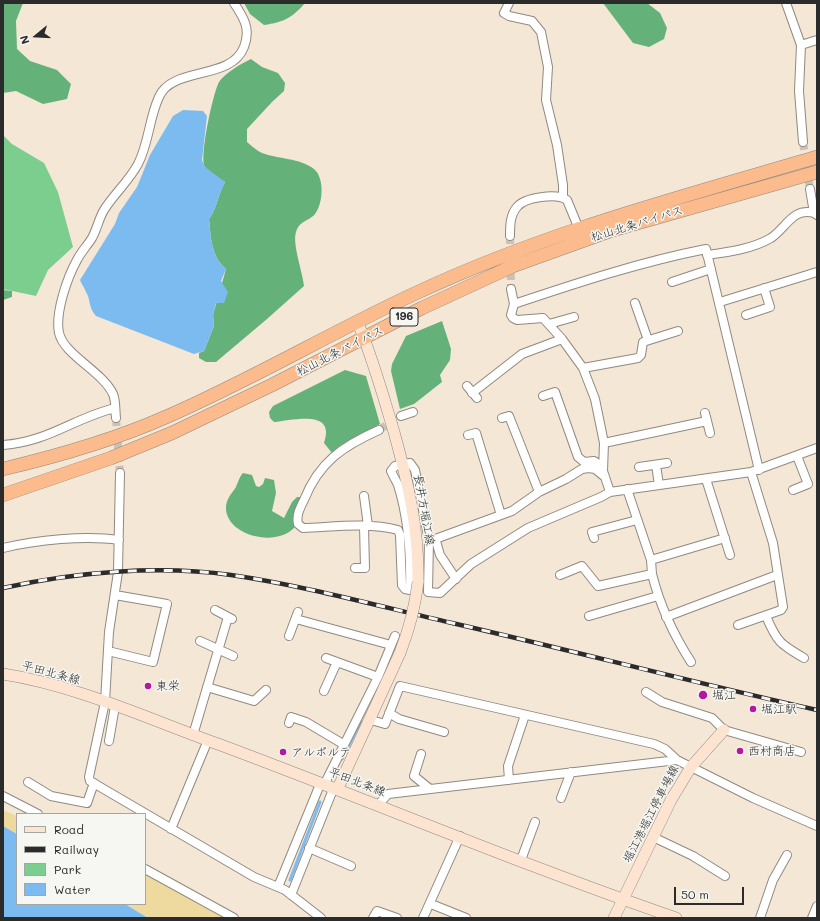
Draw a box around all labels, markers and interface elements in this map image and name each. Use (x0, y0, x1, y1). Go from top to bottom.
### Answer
north arrow (16, 16, 56, 56)
text: N (16, 34, 33, 46)
street label: 松山北条バイパス (589, 203, 685, 245)
road number: 196 (390, 308, 418, 326)
street label: 松山北条バイパス (294, 323, 386, 379)
street label: 長井方堀江線 (411, 473, 437, 547)
street label: 平田北条線 (20, 658, 82, 688)
place label: 東栄 (156, 679, 180, 693)
marker: 東栄 (143, 681, 153, 691)
place label: 堀江 (712, 688, 736, 702)
marker: 堀江 (697, 689, 709, 701)
place label: 堀江駅 (761, 702, 797, 716)
marker: 堀江駅 (748, 704, 758, 714)
place label: 西村商店 (748, 744, 796, 758)
place label: アルポルテ (291, 745, 351, 759)
marker: 西村商店 (735, 746, 745, 756)
marker: アルポルテ (278, 747, 288, 757)
street label: 堀江港堀江停車場線 (620, 763, 682, 865)
street label: 平田北条線 (326, 765, 388, 799)
legend (16, 813, 146, 905)
text: Road (54, 821, 84, 837)
text: Railway (54, 841, 99, 857)
text: Park (54, 861, 81, 877)
scale bar (676, 879, 746, 905)
text: Water (54, 881, 91, 897)
text: 50 m (681, 886, 709, 902)

